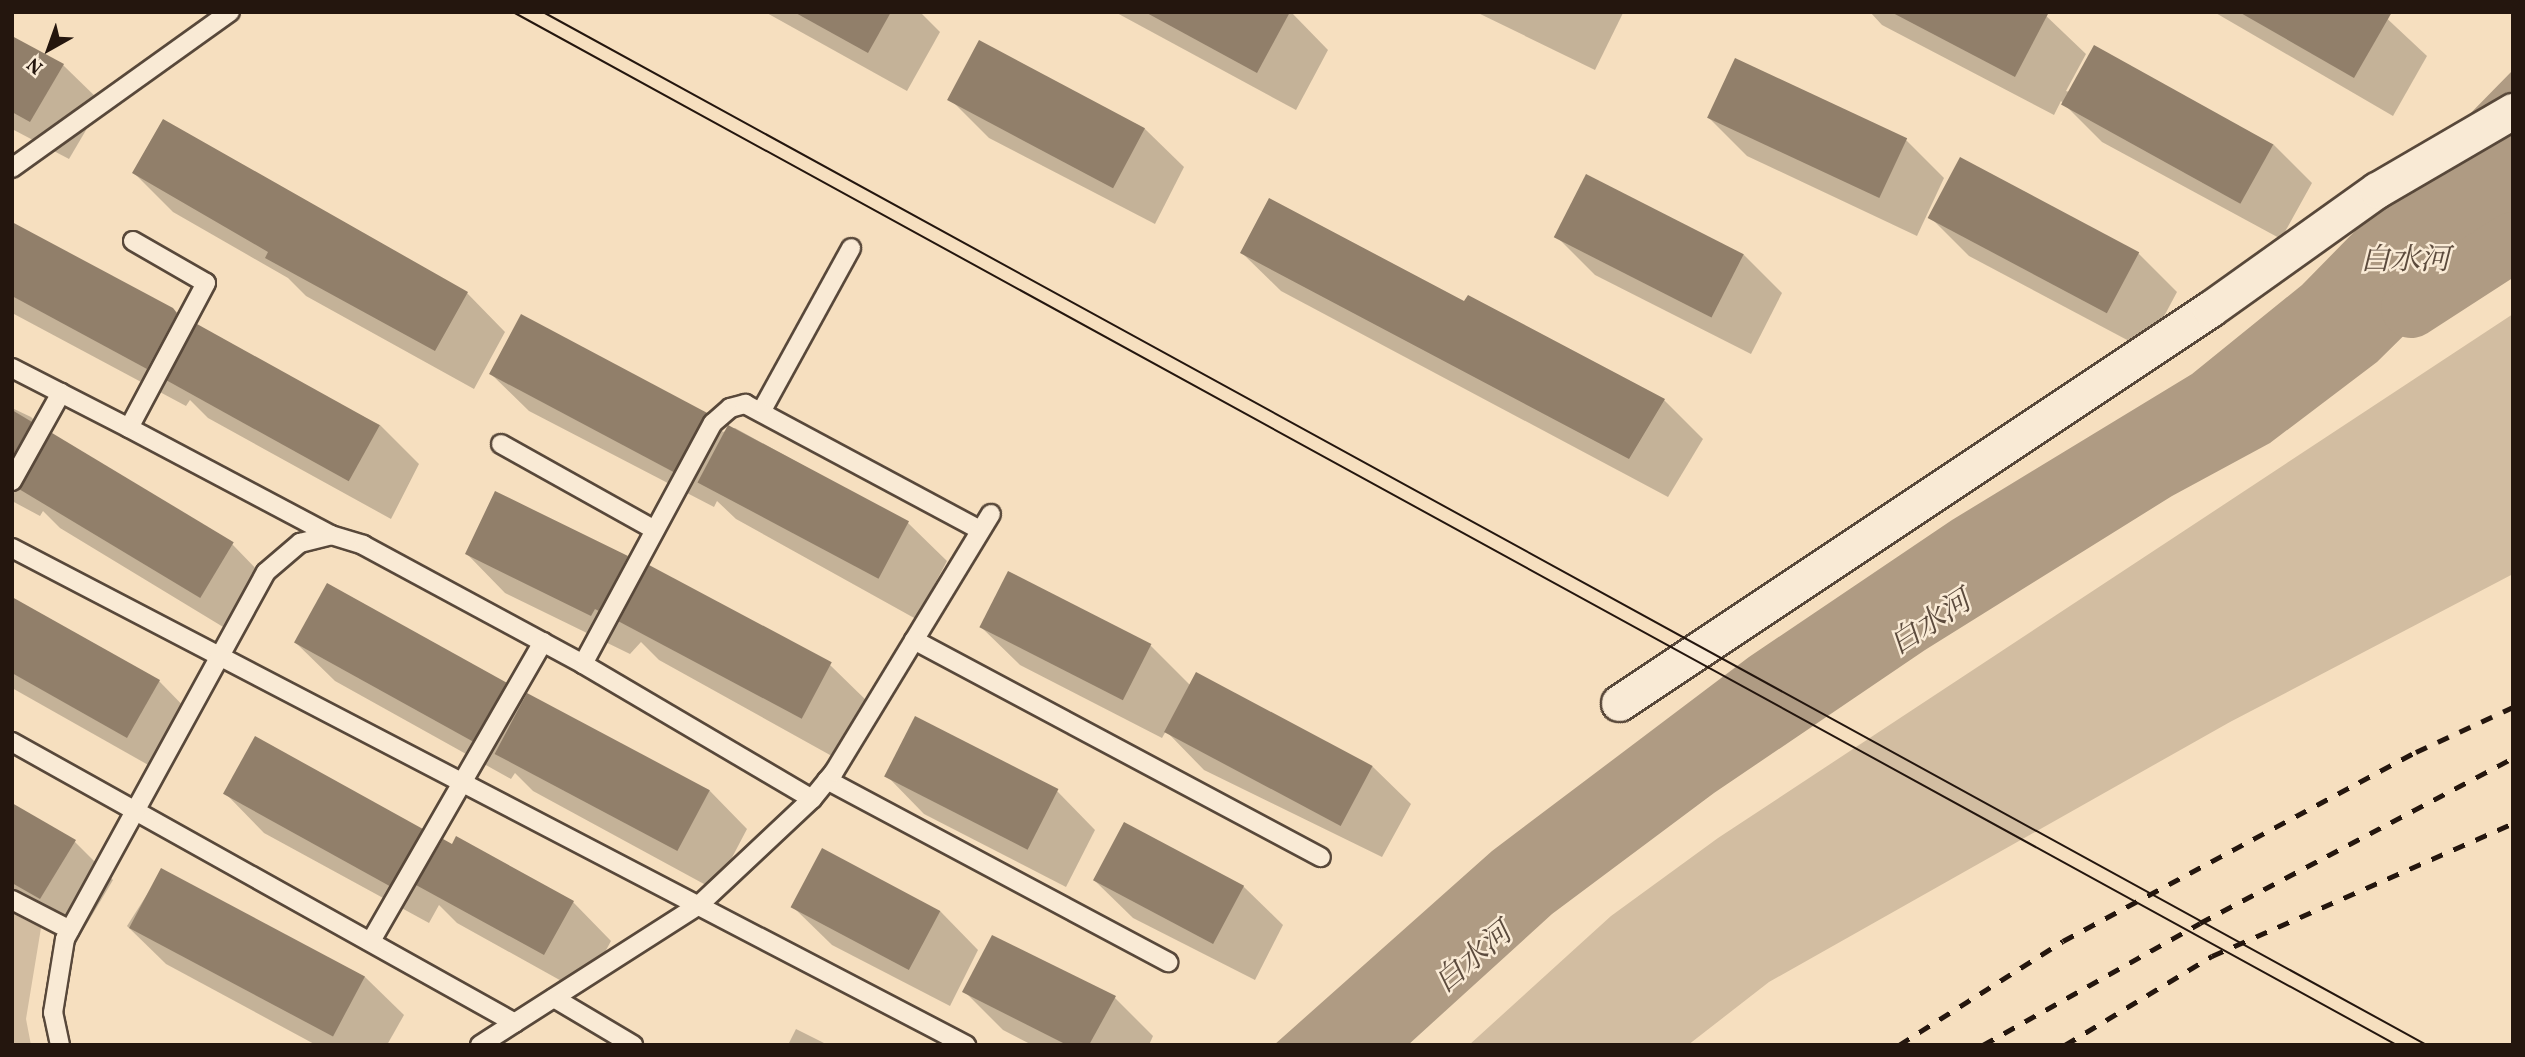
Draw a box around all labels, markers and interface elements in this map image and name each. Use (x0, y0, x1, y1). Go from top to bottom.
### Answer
north arrow (14, 14, 84, 84)
text: N (22, 51, 49, 79)
water label: 白水河 (2360, 243, 2450, 279)
water label: 白水河 (1883, 584, 1979, 664)
water label: 白水河 (1428, 916, 1520, 1002)

